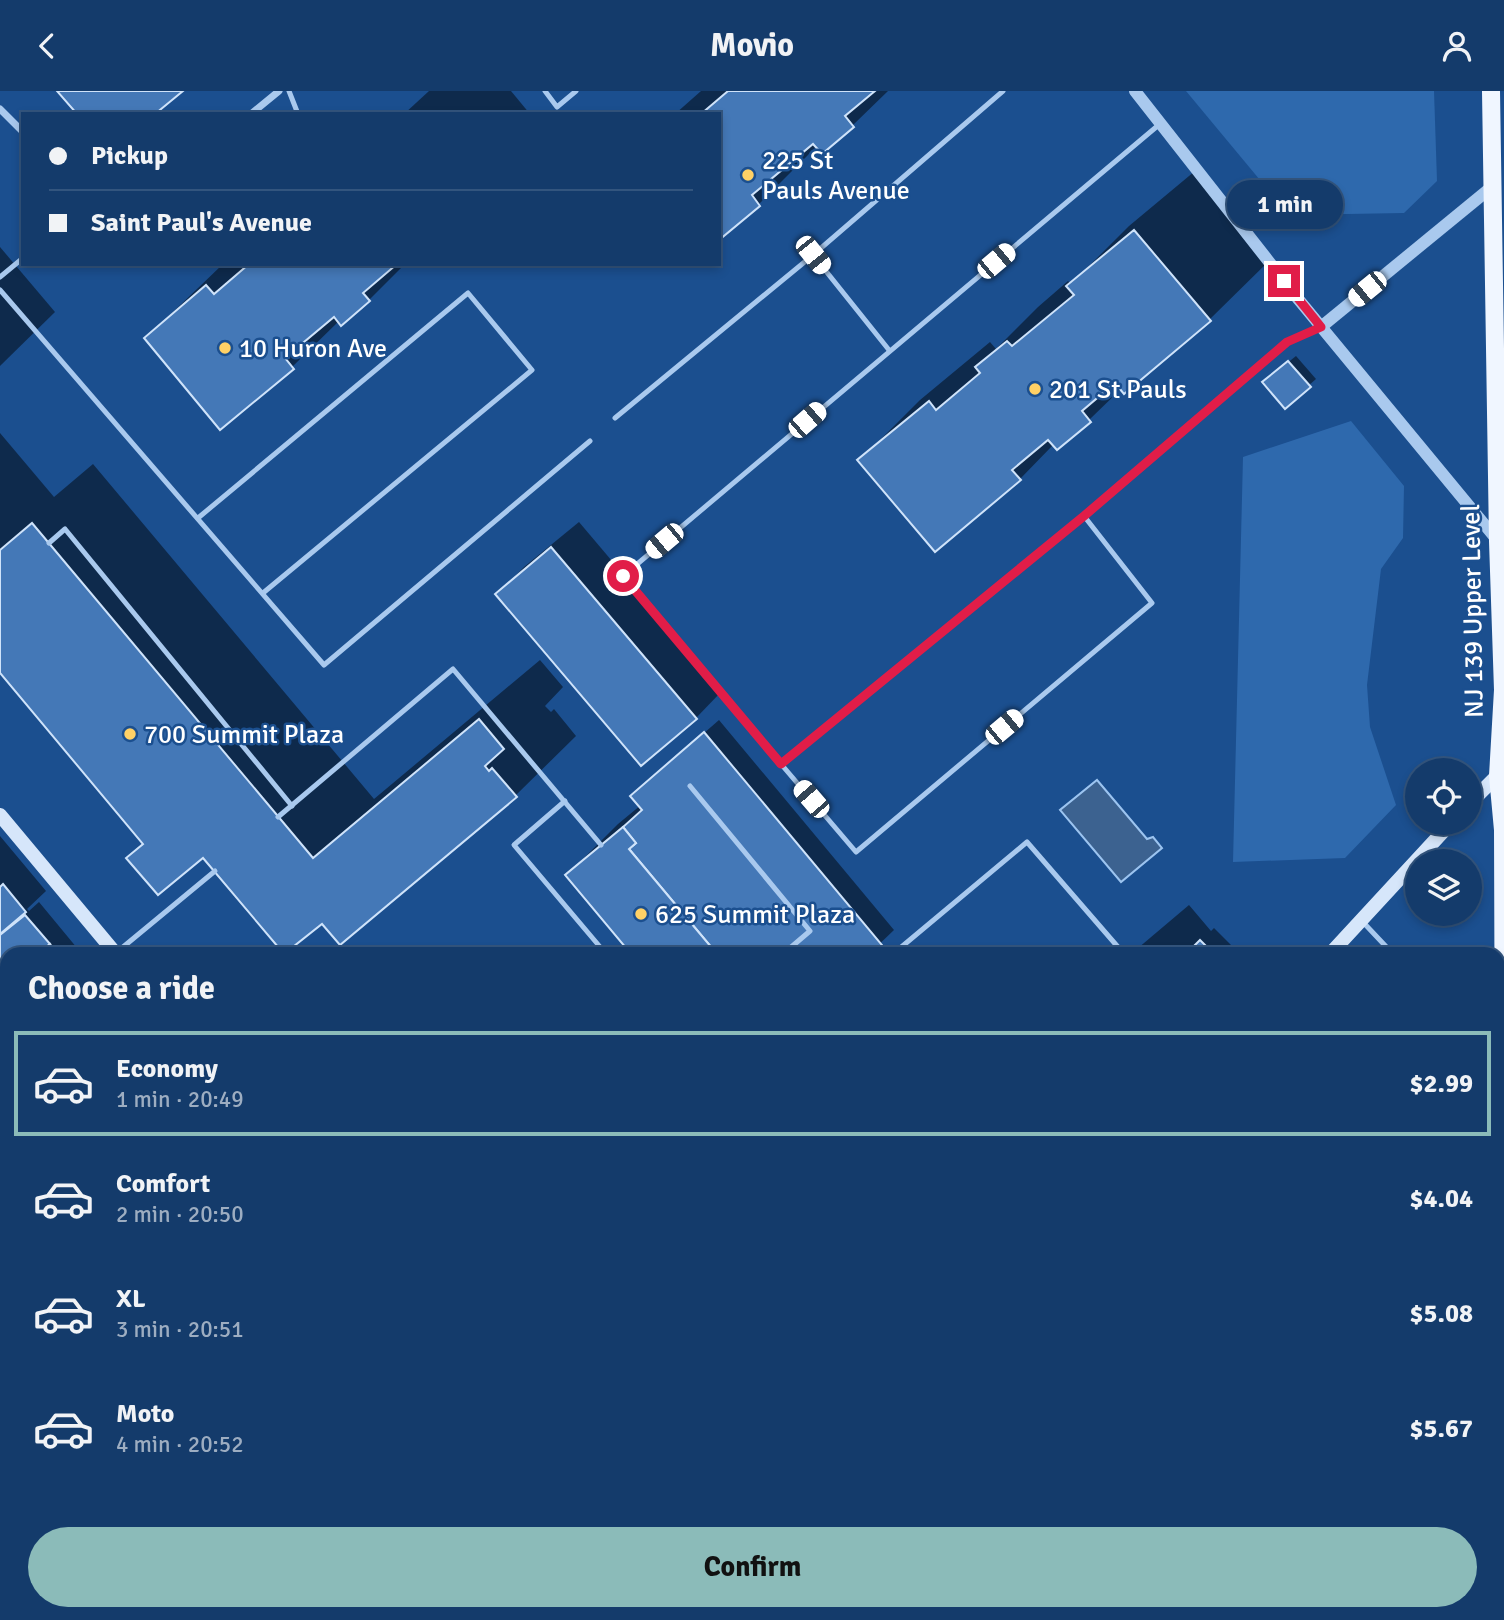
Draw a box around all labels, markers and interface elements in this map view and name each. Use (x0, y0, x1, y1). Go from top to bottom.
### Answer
text: Movio (710, 26, 794, 65)
icon: back (28, 27, 66, 65)
icon: person (1438, 27, 1476, 65)
text: Pickup (91, 140, 168, 172)
place label: 225 St Pauls Avenue (762, 145, 910, 207)
marker: 225 St Pauls Avenue (740, 167, 756, 183)
callout: 1 min (1226, 179, 1342, 229)
text: 1 min (1257, 190, 1313, 219)
text: Saint Paul's Avenue (91, 207, 312, 239)
car (792, 232, 835, 278)
car (974, 239, 1019, 283)
route end (1268, 265, 1300, 297)
car (1345, 268, 1390, 310)
place label: 10 Huron Ave (239, 333, 387, 365)
marker: 10 Huron Ave (217, 340, 233, 356)
place label: 201 St Pauls (1049, 374, 1187, 406)
marker: 201 St Pauls (1027, 381, 1043, 397)
car (785, 398, 830, 442)
street label: NJ 139 Upper Level (1455, 504, 1491, 718)
car (642, 519, 687, 563)
route start (607, 560, 639, 592)
car (982, 705, 1027, 749)
place label: 700 Summit Plaza (144, 719, 344, 751)
marker: 700 Summit Plaza (122, 726, 138, 742)
map controls (1405, 758, 1482, 926)
button: locate (1405, 758, 1482, 835)
car (790, 776, 833, 822)
button: layers (1405, 849, 1482, 926)
place label: 625 Summit Plaza (655, 899, 855, 931)
marker: 625 Summit Plaza (633, 906, 649, 922)
text: Choose a ride (28, 969, 215, 1008)
icon: car (32, 1052, 95, 1115)
text: Economy (116, 1053, 218, 1085)
text: $2.99 (1409, 1068, 1473, 1100)
text: 1 min · 20:49 (116, 1085, 244, 1114)
icon: car (32, 1167, 95, 1230)
text: Comfort (116, 1168, 210, 1200)
text: $4.04 (1409, 1183, 1473, 1215)
text: 2 min · 20:50 (116, 1200, 244, 1229)
icon: car (32, 1282, 95, 1345)
text: XL (116, 1283, 146, 1315)
text: $5.08 (1409, 1298, 1473, 1330)
text: 3 min · 20:51 (116, 1315, 244, 1344)
icon: car (32, 1397, 95, 1460)
text: Moto (116, 1398, 174, 1430)
text: $5.67 (1409, 1413, 1473, 1445)
text: 4 min · 20:52 (116, 1430, 244, 1459)
button: Confirm (28, 1527, 1477, 1607)

